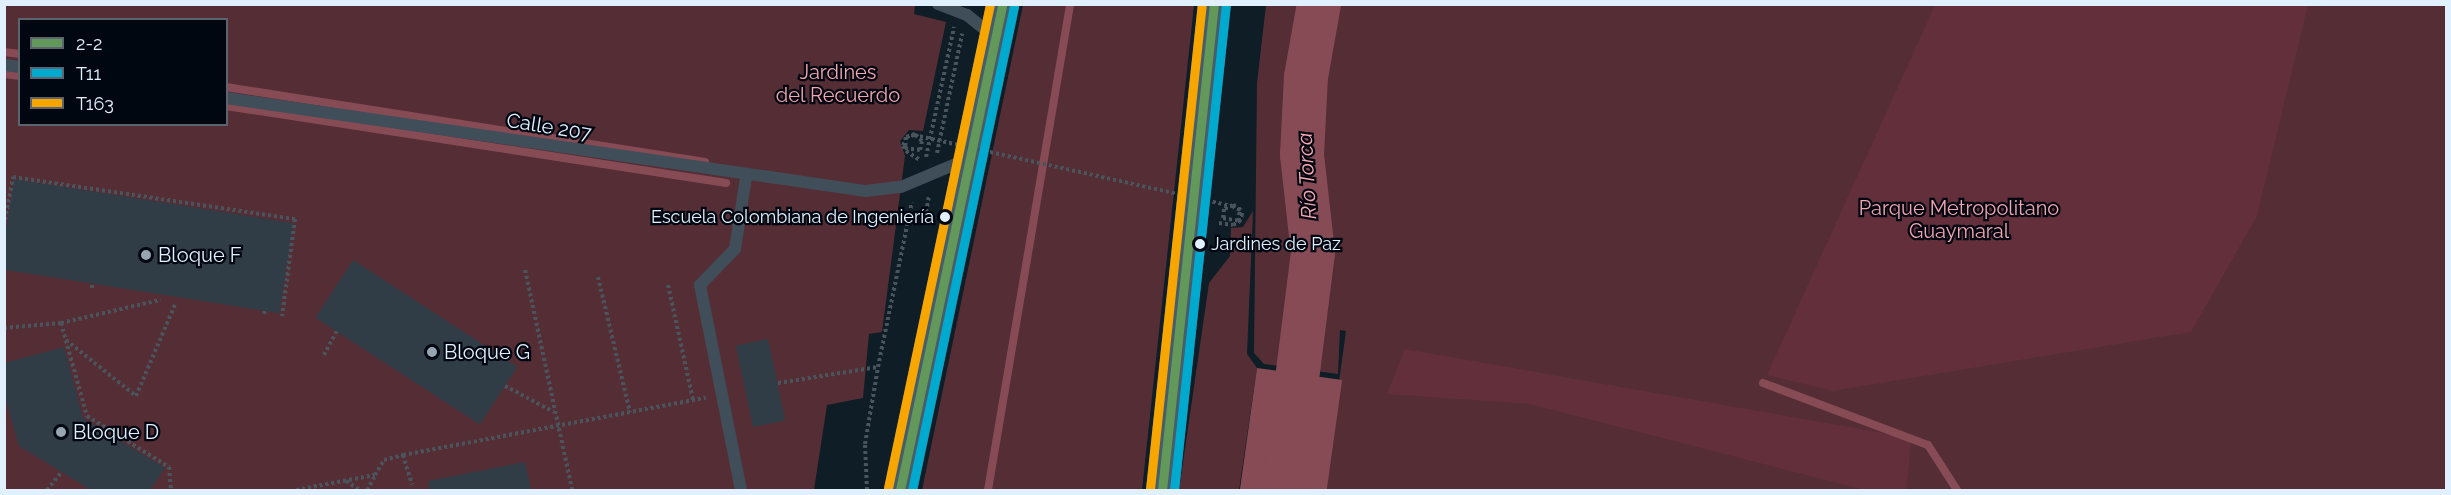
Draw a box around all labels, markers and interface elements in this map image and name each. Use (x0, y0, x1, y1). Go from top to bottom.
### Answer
legend (18, 18, 228, 126)
text: 2-2 (76, 33, 102, 54)
park label: Jardines del Recuerdo (776, 61, 900, 108)
text: T11 (76, 63, 101, 84)
text: T163 (76, 93, 114, 114)
street label: Calle 207 (505, 108, 593, 146)
water label: Río Torca (1292, 132, 1322, 220)
park label: Parque Metropolitano Guaymaral (1859, 196, 2059, 243)
place label: Escuela Colombiana de Ingeniería (651, 206, 934, 228)
marker: Escuela Colombiana de Ingeniería (939, 211, 951, 223)
place label: Jardines de Paz (1211, 233, 1341, 255)
marker: Jardines de Paz (1194, 238, 1206, 250)
place label: Bloque F (158, 243, 241, 267)
marker: Bloque F (139, 248, 153, 262)
place label: Bloque G (444, 340, 530, 364)
marker: Bloque G (425, 345, 439, 359)
place label: Bloque D (73, 420, 159, 444)
marker: Bloque D (54, 425, 68, 439)

